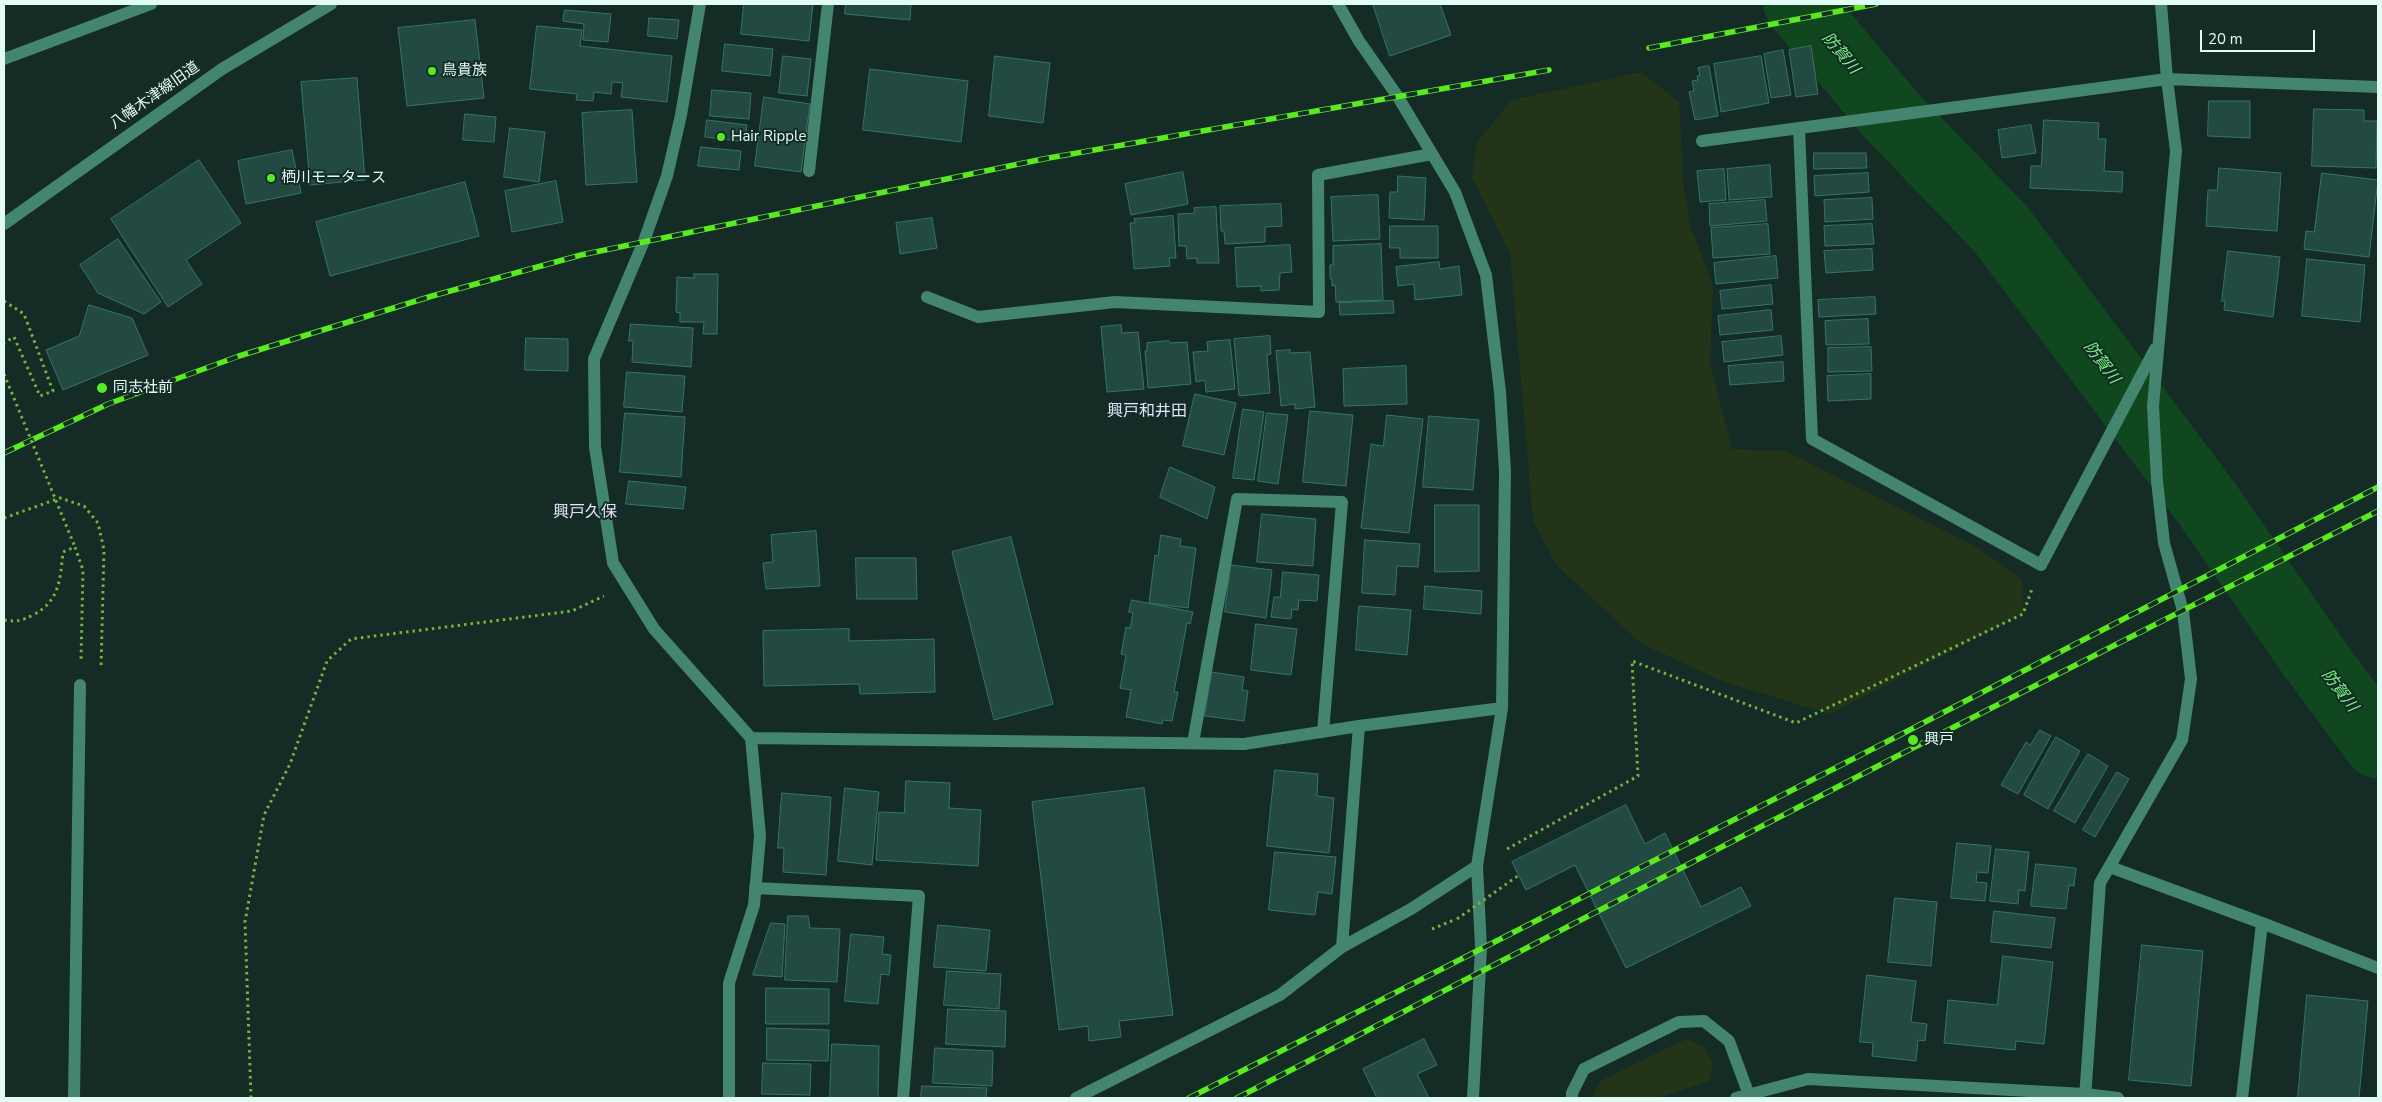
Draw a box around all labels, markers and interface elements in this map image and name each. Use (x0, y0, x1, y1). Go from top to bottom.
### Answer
scale bar (2202, 20, 2317, 52)
water label: 防賀川 (1817, 29, 1863, 79)
text: 20 m (2208, 29, 2243, 49)
street label: 八幡木津線旧道 (107, 59, 203, 133)
place label: 鳥貴族 (442, 62, 487, 80)
marker: 鳥貴族 (426, 65, 438, 77)
place label: Hair Ripple (731, 128, 806, 146)
marker: Hair Ripple (715, 131, 727, 143)
place label: 栖川モータース (281, 169, 386, 187)
marker: 栖川モータース (265, 172, 277, 184)
water label: 防賀川 (2079, 338, 2123, 388)
place label: 同志社前 (113, 379, 173, 397)
marker: 同志社前 (95, 381, 109, 395)
district label: 興戸和井田 (1107, 402, 1187, 422)
district label: 興戸久保 (553, 503, 617, 523)
water label: 防賀川 (2317, 666, 2361, 716)
place label: 興戸 (1924, 731, 1954, 749)
marker: 興戸 (1906, 733, 1920, 747)

